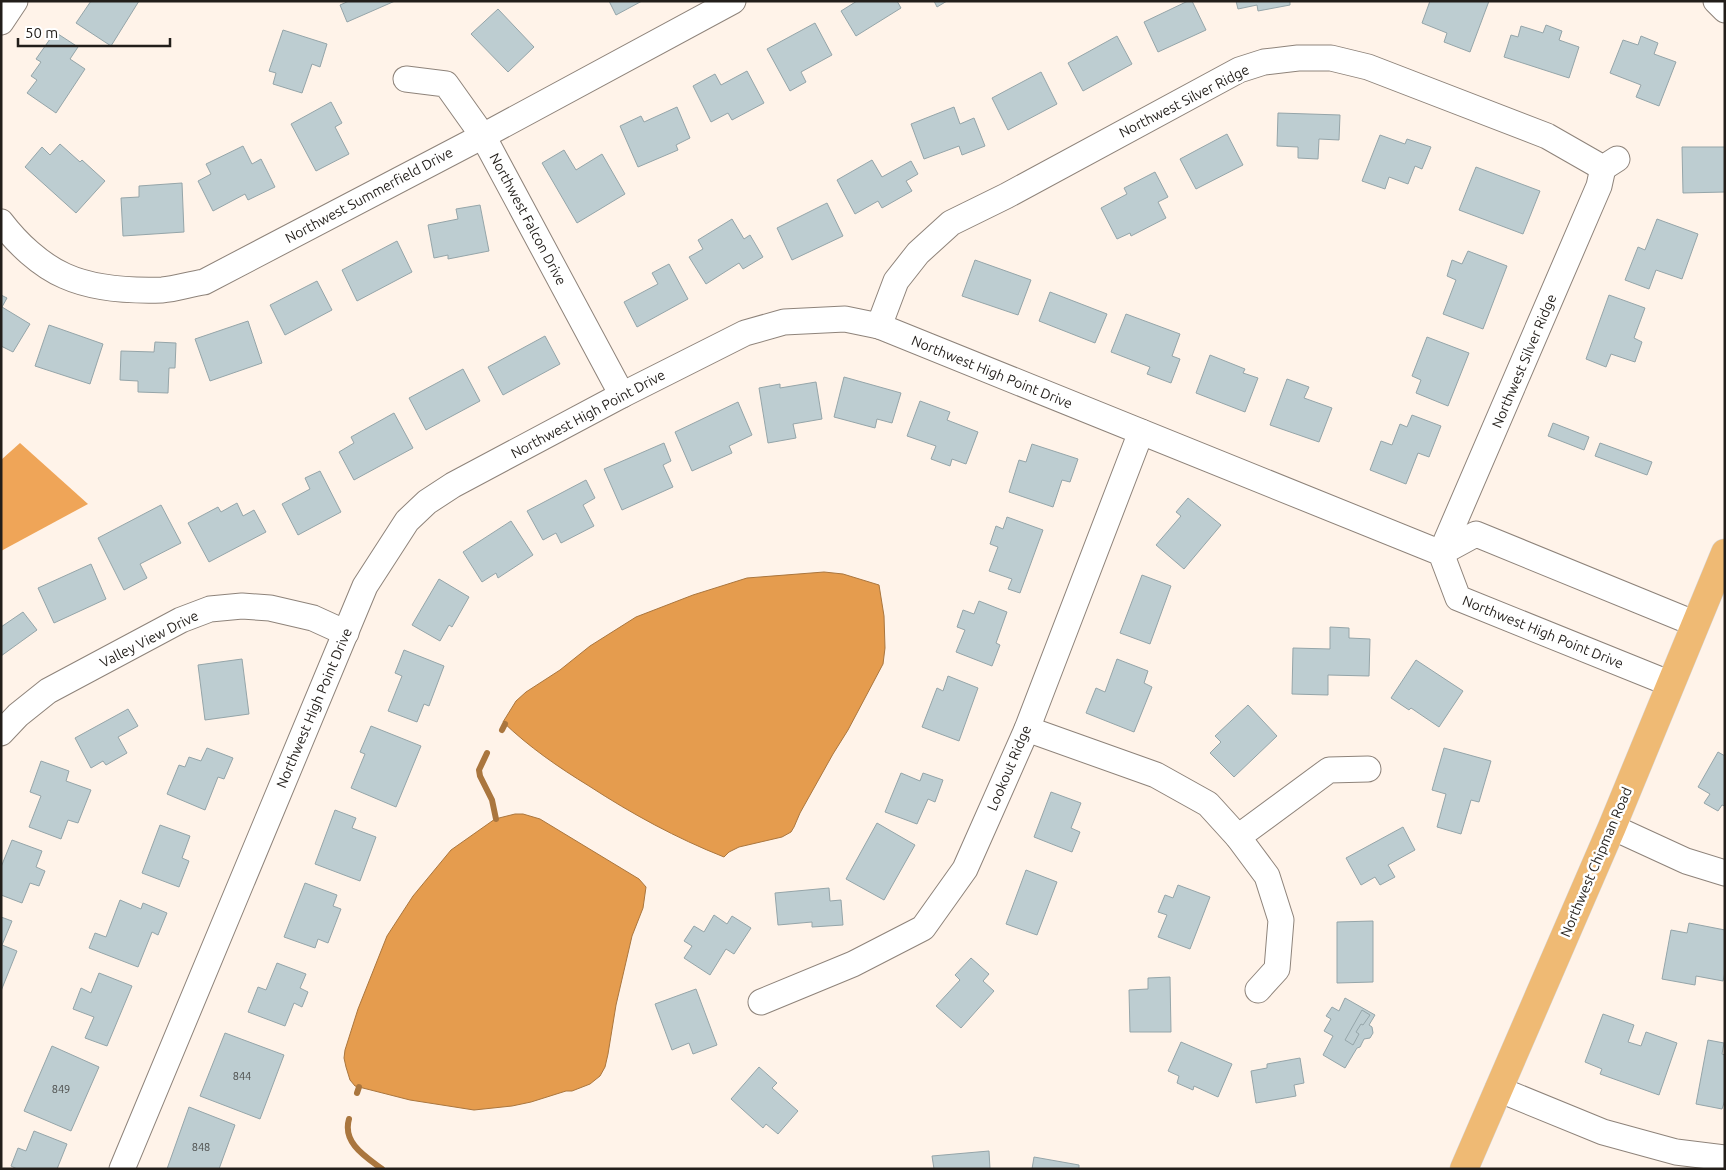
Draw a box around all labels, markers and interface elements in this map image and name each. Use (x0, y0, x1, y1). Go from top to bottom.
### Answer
scale bar (18, 15, 170, 47)
text: 50 m (25, 24, 58, 41)
street label: Northwest Silver Ridge (1116, 61, 1252, 141)
street label: Northwest Summerfield Drive (282, 144, 456, 246)
street label: Northwest Falcon Drive (486, 150, 570, 288)
street label: Northwest Silver Ridge (1489, 292, 1559, 430)
street label: Northwest High Point Drive (909, 332, 1075, 412)
street label: Northwest High Point Drive (508, 366, 668, 462)
street label: Northwest High Point Drive (1460, 592, 1626, 672)
street label: Valley View Drive (97, 607, 201, 671)
street label: Northwest High Point Drive (273, 626, 355, 790)
street label: Lookout Ridge (984, 723, 1034, 813)
street label: Northwest Chipman Road (1557, 785, 1635, 939)
house number: 844 (233, 1070, 251, 1082)
house number: 849 (52, 1083, 70, 1095)
house number: 848 (192, 1141, 210, 1153)

